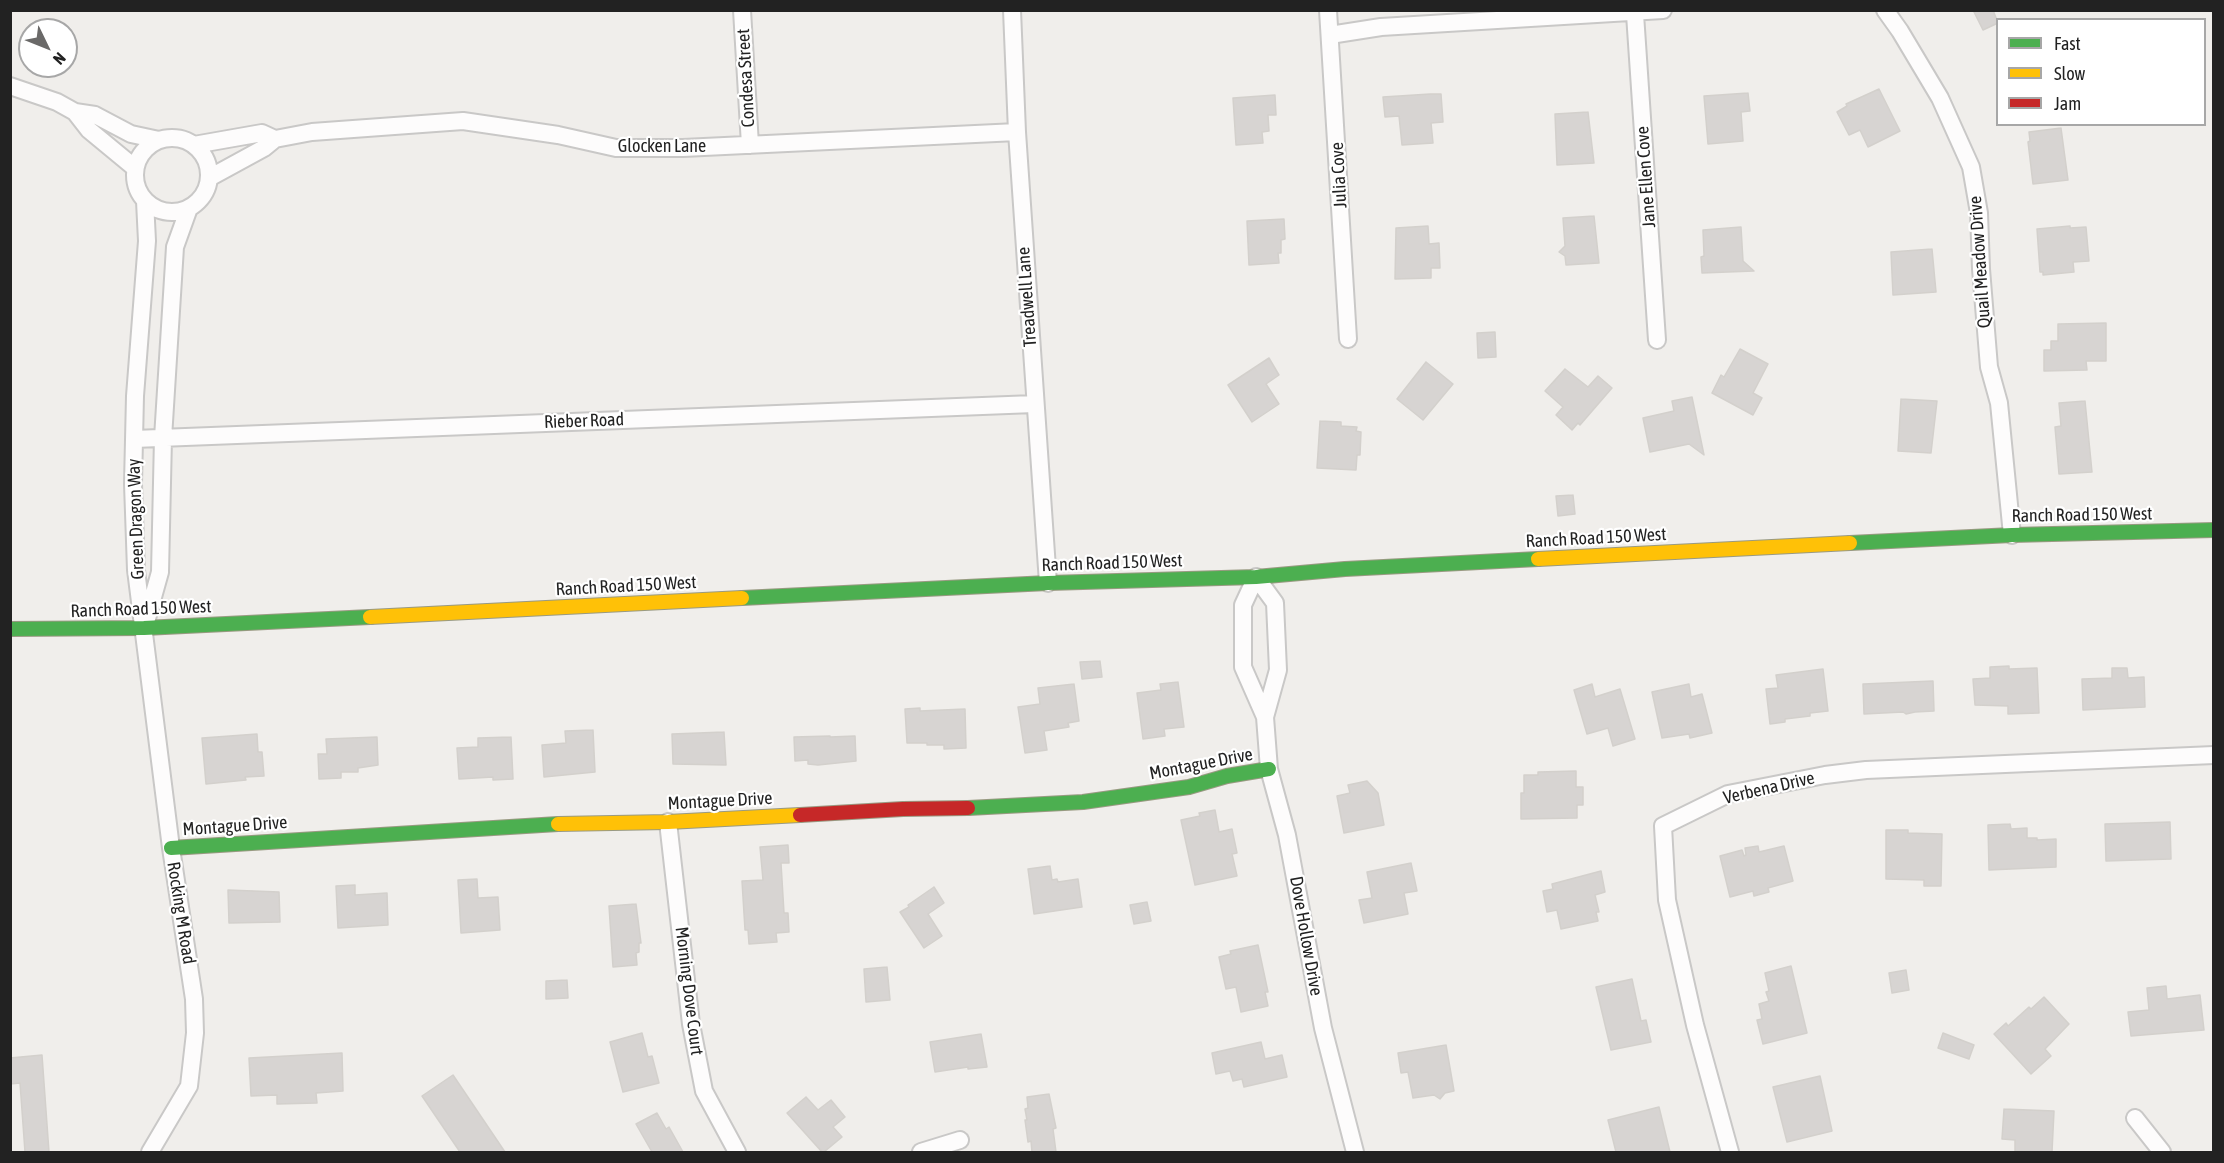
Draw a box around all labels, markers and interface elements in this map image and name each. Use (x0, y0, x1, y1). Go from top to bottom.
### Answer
north arrow (18, 18, 78, 78)
legend (1996, 18, 2206, 126)
street label: Condesa Street (733, 28, 759, 128)
text: Fast (2054, 33, 2081, 54)
text: N (50, 49, 70, 69)
text: Slow (2054, 63, 2085, 84)
text: Jam (2054, 93, 2081, 114)
street label: Jane Ellen Cove (1632, 126, 1660, 228)
street label: Glocken Lane (618, 135, 706, 157)
street label: Julia Cove (1326, 141, 1352, 209)
street label: Quail Meadow Drive (1965, 195, 1995, 329)
street label: Treadwell Lane (1013, 246, 1041, 348)
street label: Rieber Road (544, 409, 624, 433)
street label: Green Dragon Way (123, 458, 149, 580)
street label: Ranch Road 150 West (2011, 503, 2153, 527)
street label: Ranch Road 150 West (1525, 524, 1667, 552)
street label: Ranch Road 150 West (1041, 550, 1183, 576)
street label: Ranch Road 150 West (555, 572, 697, 600)
street label: Ranch Road 150 West (70, 596, 212, 622)
street label: Montague Drive (1147, 743, 1255, 785)
street label: Verbena Drive (1721, 767, 1817, 809)
street label: Montague Drive (667, 787, 773, 815)
street label: Montague Drive (182, 812, 288, 840)
street label: Rocking M Road (162, 860, 200, 966)
street label: Dove Hollow Drive (1285, 875, 1327, 997)
street label: Morning Dove Court (670, 925, 708, 1057)

